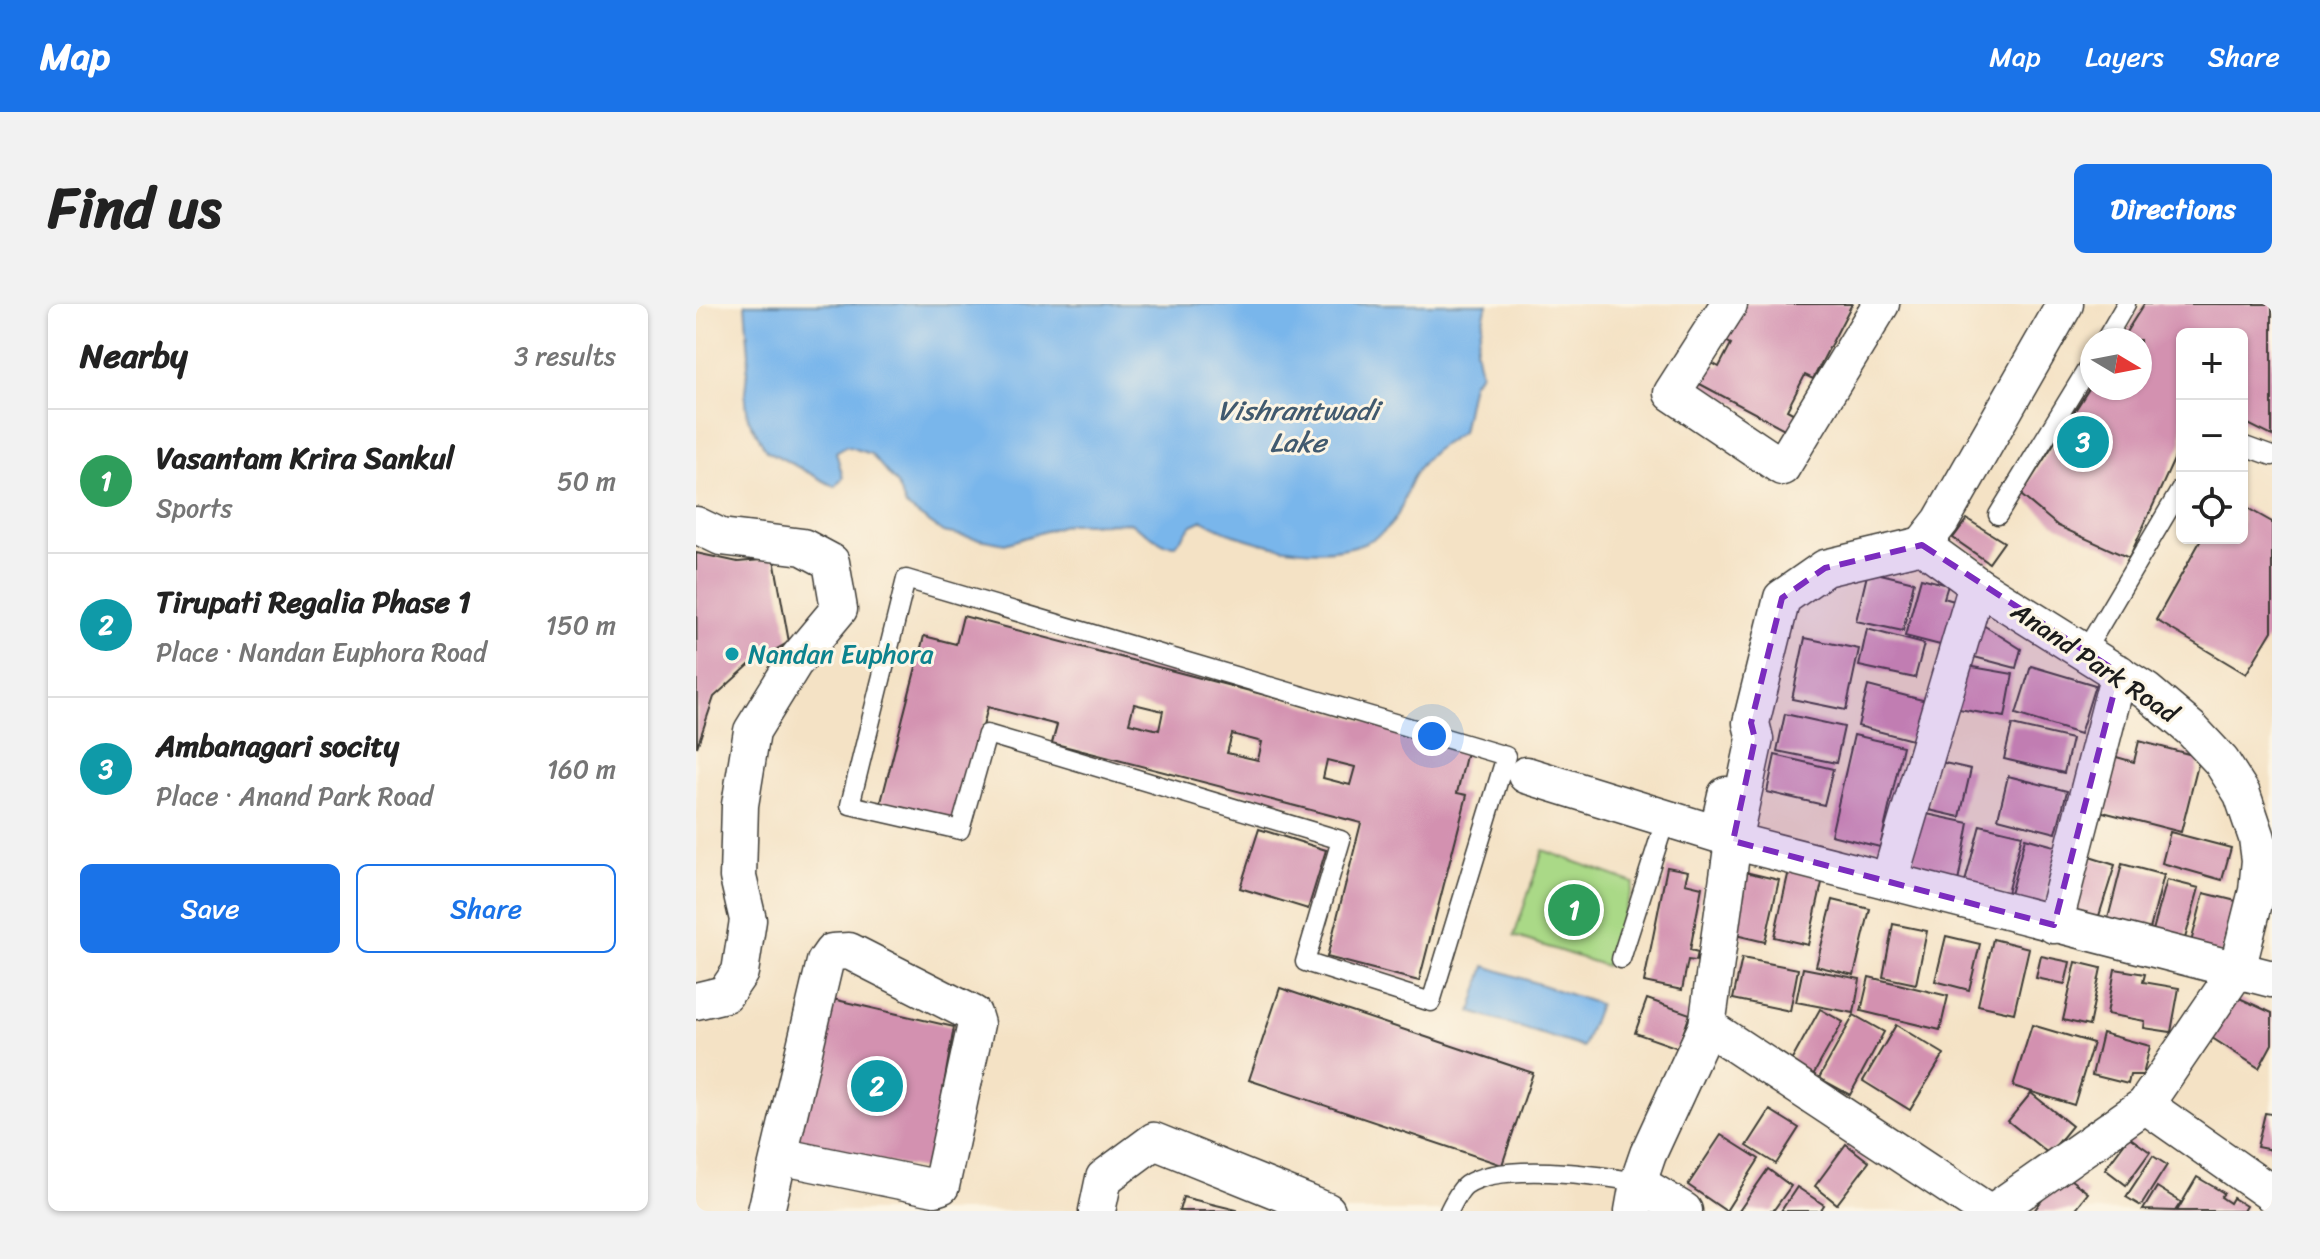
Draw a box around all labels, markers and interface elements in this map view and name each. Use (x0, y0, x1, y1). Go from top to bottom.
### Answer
text: Map (40, 23, 110, 90)
text: Map (1989, 32, 2041, 81)
text: Layers (2085, 32, 2164, 81)
text: Share (2208, 32, 2280, 81)
text: Find us (48, 159, 221, 258)
button: Directions (2074, 164, 2272, 253)
text: Nearby (80, 326, 188, 386)
north arrow (2080, 328, 2152, 400)
map controls (2176, 328, 2248, 544)
button: + (2176, 328, 2248, 400)
text: 3 results (514, 333, 616, 379)
water label: Vishrantwadi Lake (1218, 386, 1384, 467)
button: − (2176, 400, 2248, 472)
pin: 3 (2057, 412, 2109, 472)
text: Vasantam Krira Sankul (156, 431, 454, 485)
text: 1 (100, 458, 112, 504)
text: 50 m (557, 458, 616, 504)
button: locate (2176, 472, 2248, 544)
text: Sports (156, 485, 232, 531)
text: Tirupati Regalia Phase 1 (156, 575, 471, 629)
street label: Anand Park Road (2001, 588, 2190, 737)
text: 2 (98, 602, 114, 648)
text: 150 m (546, 602, 616, 648)
text: Place · Nandan Euphora Road (156, 629, 487, 675)
place label: Nandan Euphora (748, 631, 934, 677)
marker: Nandan Euphora (723, 645, 741, 663)
your location (1412, 716, 1452, 756)
text: Ambanagari socity (156, 719, 399, 773)
text: 3 (99, 746, 113, 792)
text: 160 m (547, 746, 616, 792)
text: Place · Anand Park Road (156, 773, 433, 819)
button: Save (80, 864, 340, 953)
button: Share (356, 864, 616, 953)
pin: 1 (1548, 880, 1600, 940)
pin: 2 (851, 1056, 903, 1116)

